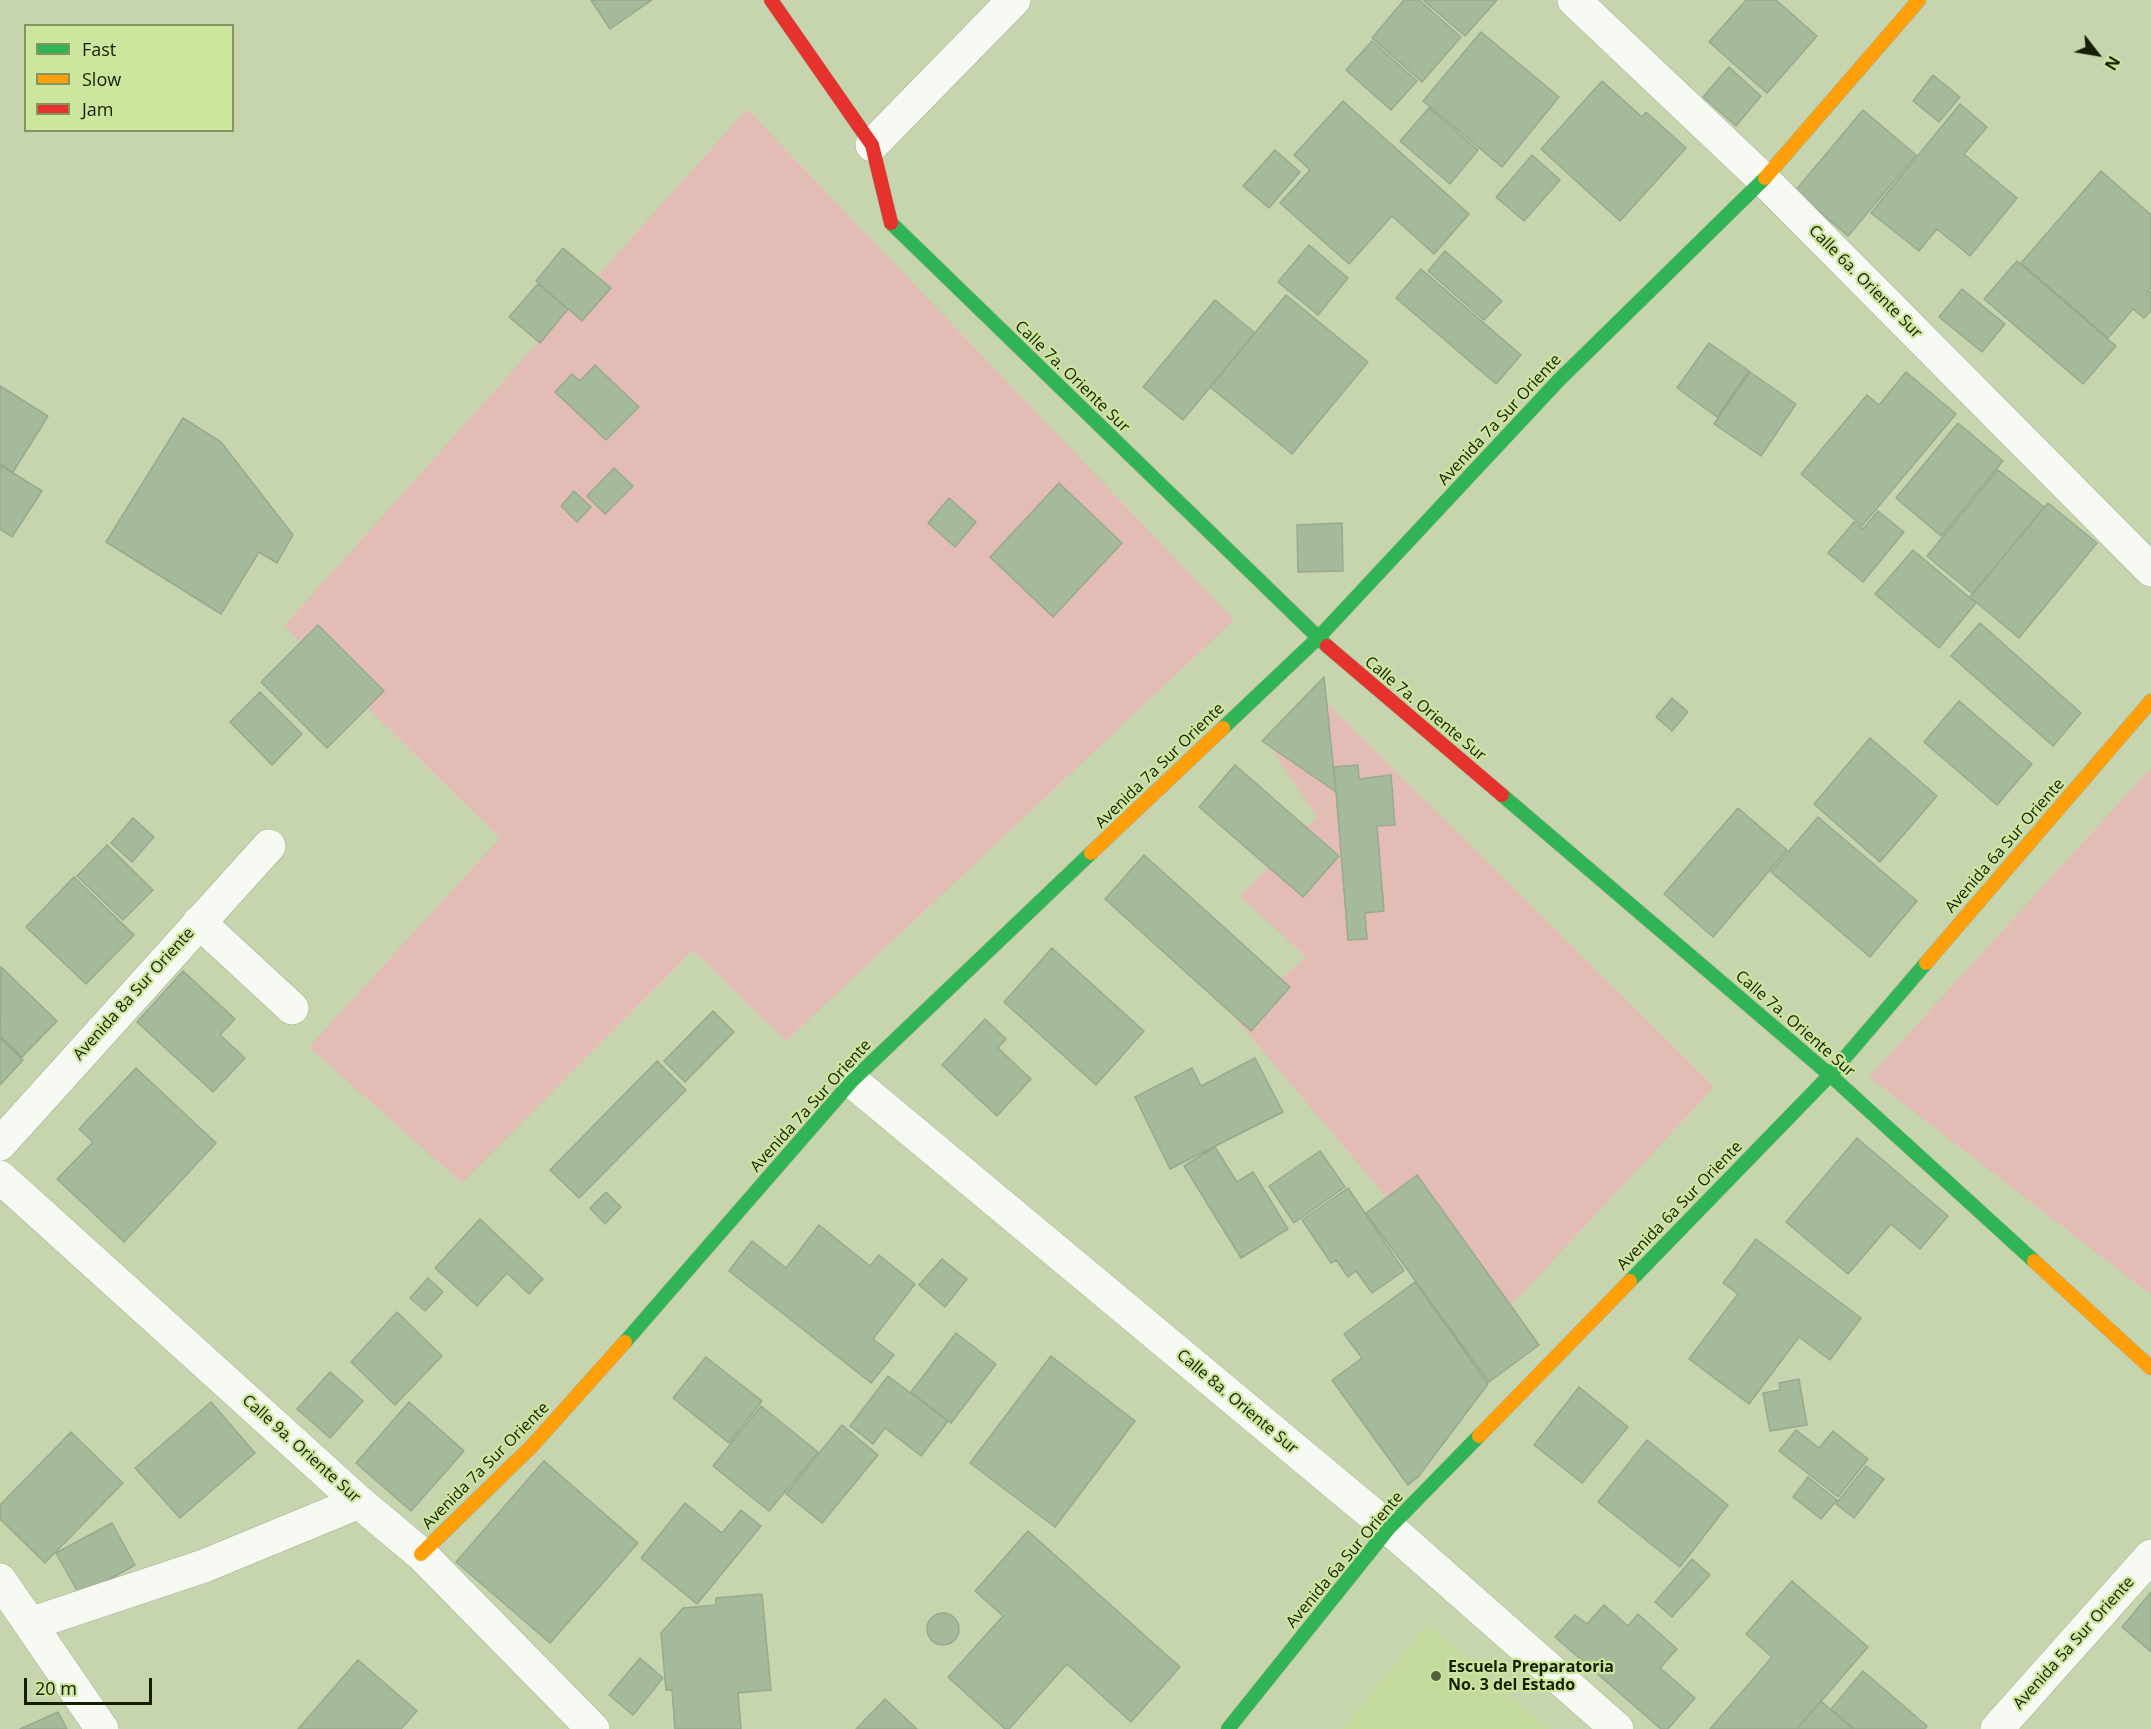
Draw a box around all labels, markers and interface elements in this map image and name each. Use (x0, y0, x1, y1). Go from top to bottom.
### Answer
legend (24, 24, 234, 132)
north arrow (2067, 24, 2127, 84)
text: Fast (82, 37, 116, 61)
text: N (2100, 52, 2125, 75)
text: Slow (82, 67, 121, 91)
text: Jam (82, 97, 114, 121)
street label: Calle 6a. Oriente Sur (1804, 221, 1926, 343)
street label: Calle 7a. Oriente Sur (1011, 317, 1133, 437)
street label: Avenida 7a Sur Oriente (1434, 351, 1566, 489)
street label: Calle 7a. Oriente Sur (1360, 653, 1490, 765)
street label: Avenida 7a Sur Oriente (1092, 699, 1228, 833)
street label: Avenida 6a Sur Oriente (1941, 775, 2069, 917)
street label: Avenida 8a Sur Oriente (69, 924, 199, 1064)
street label: Calle 7a. Oriente Sur (1731, 967, 1859, 1081)
street label: Avenida 7a Sur Oriente (746, 1036, 876, 1176)
street label: Avenida 6a Sur Oriente (1613, 1138, 1747, 1274)
street label: Calle 8a. Oriente Sur (1172, 1346, 1302, 1458)
street label: Calle 9a. Oriente Sur (238, 1391, 364, 1507)
street label: Avenida 7a Sur Oriente (418, 1398, 554, 1534)
street label: Avenida 6a Sur Oriente (1282, 1488, 1408, 1632)
street label: Avenida 5a Sur Oriente (2009, 1573, 2139, 1713)
place label: Escuela Preparatoria No. 3 del Estado (1448, 1657, 1614, 1695)
scale bar (27, 1666, 154, 1704)
marker: Escuela Preparatoria No. 3 del Estado (1429, 1669, 1443, 1683)
text: 20 m (35, 1676, 77, 1700)

